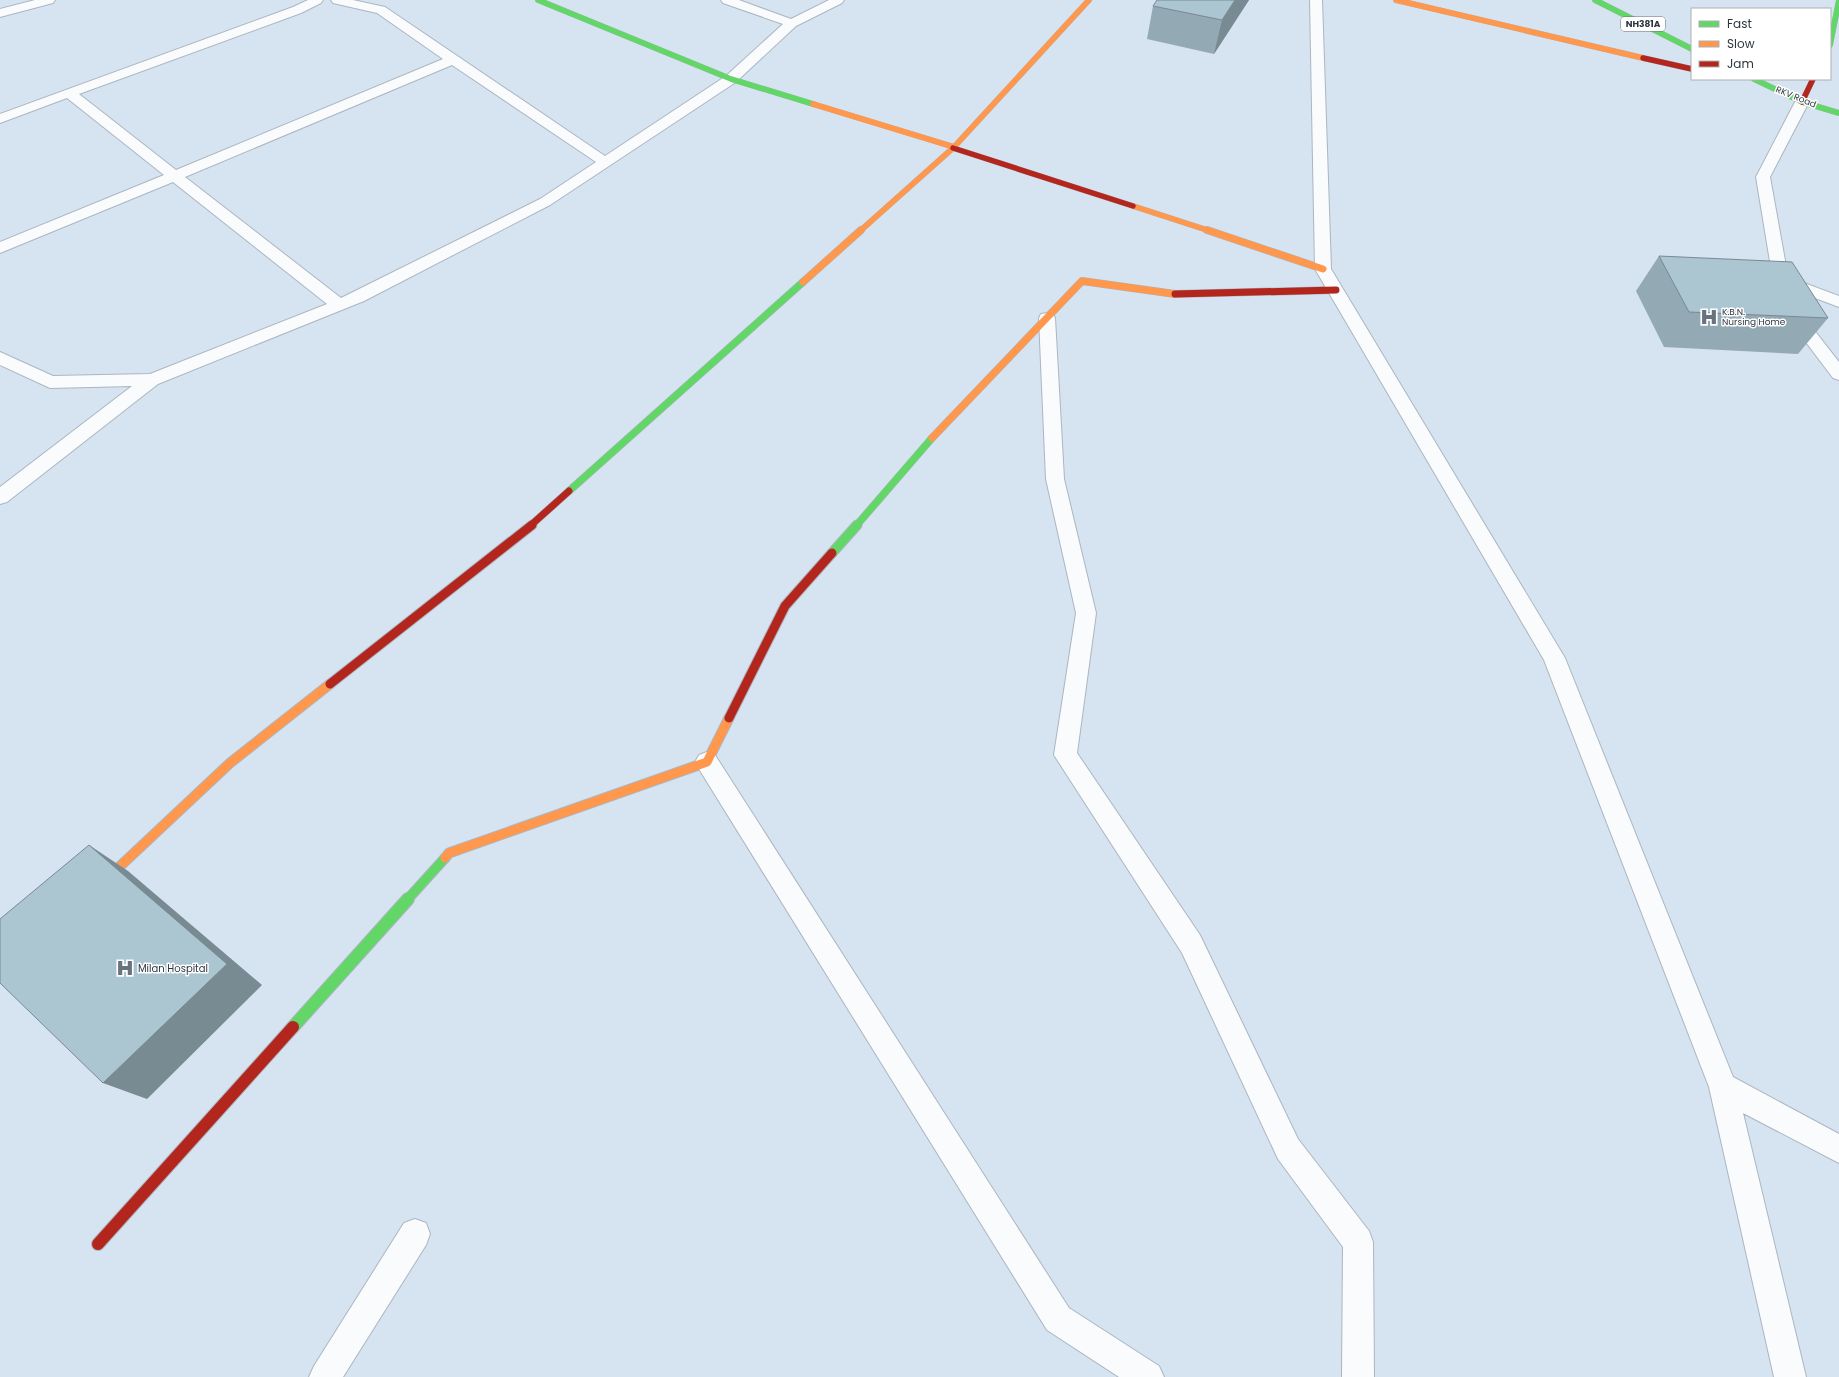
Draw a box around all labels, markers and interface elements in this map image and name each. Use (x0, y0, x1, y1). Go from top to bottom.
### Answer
legend (1691, 8, 1831, 80)
text: Fast (1727, 15, 1752, 32)
road number: NH381A (1621, 17, 1665, 31)
text: Slow (1727, 35, 1755, 52)
text: Jam (1727, 55, 1754, 72)
street label: RKV Road (1774, 83, 1818, 111)
place label: K.B.N. Nursing Home (1722, 306, 1786, 328)
hospital icon: K.B.N. Nursing Home (1699, 307, 1719, 327)
hospital icon: Milan Hospital (115, 958, 135, 978)
place label: Milan Hospital (138, 961, 208, 976)

